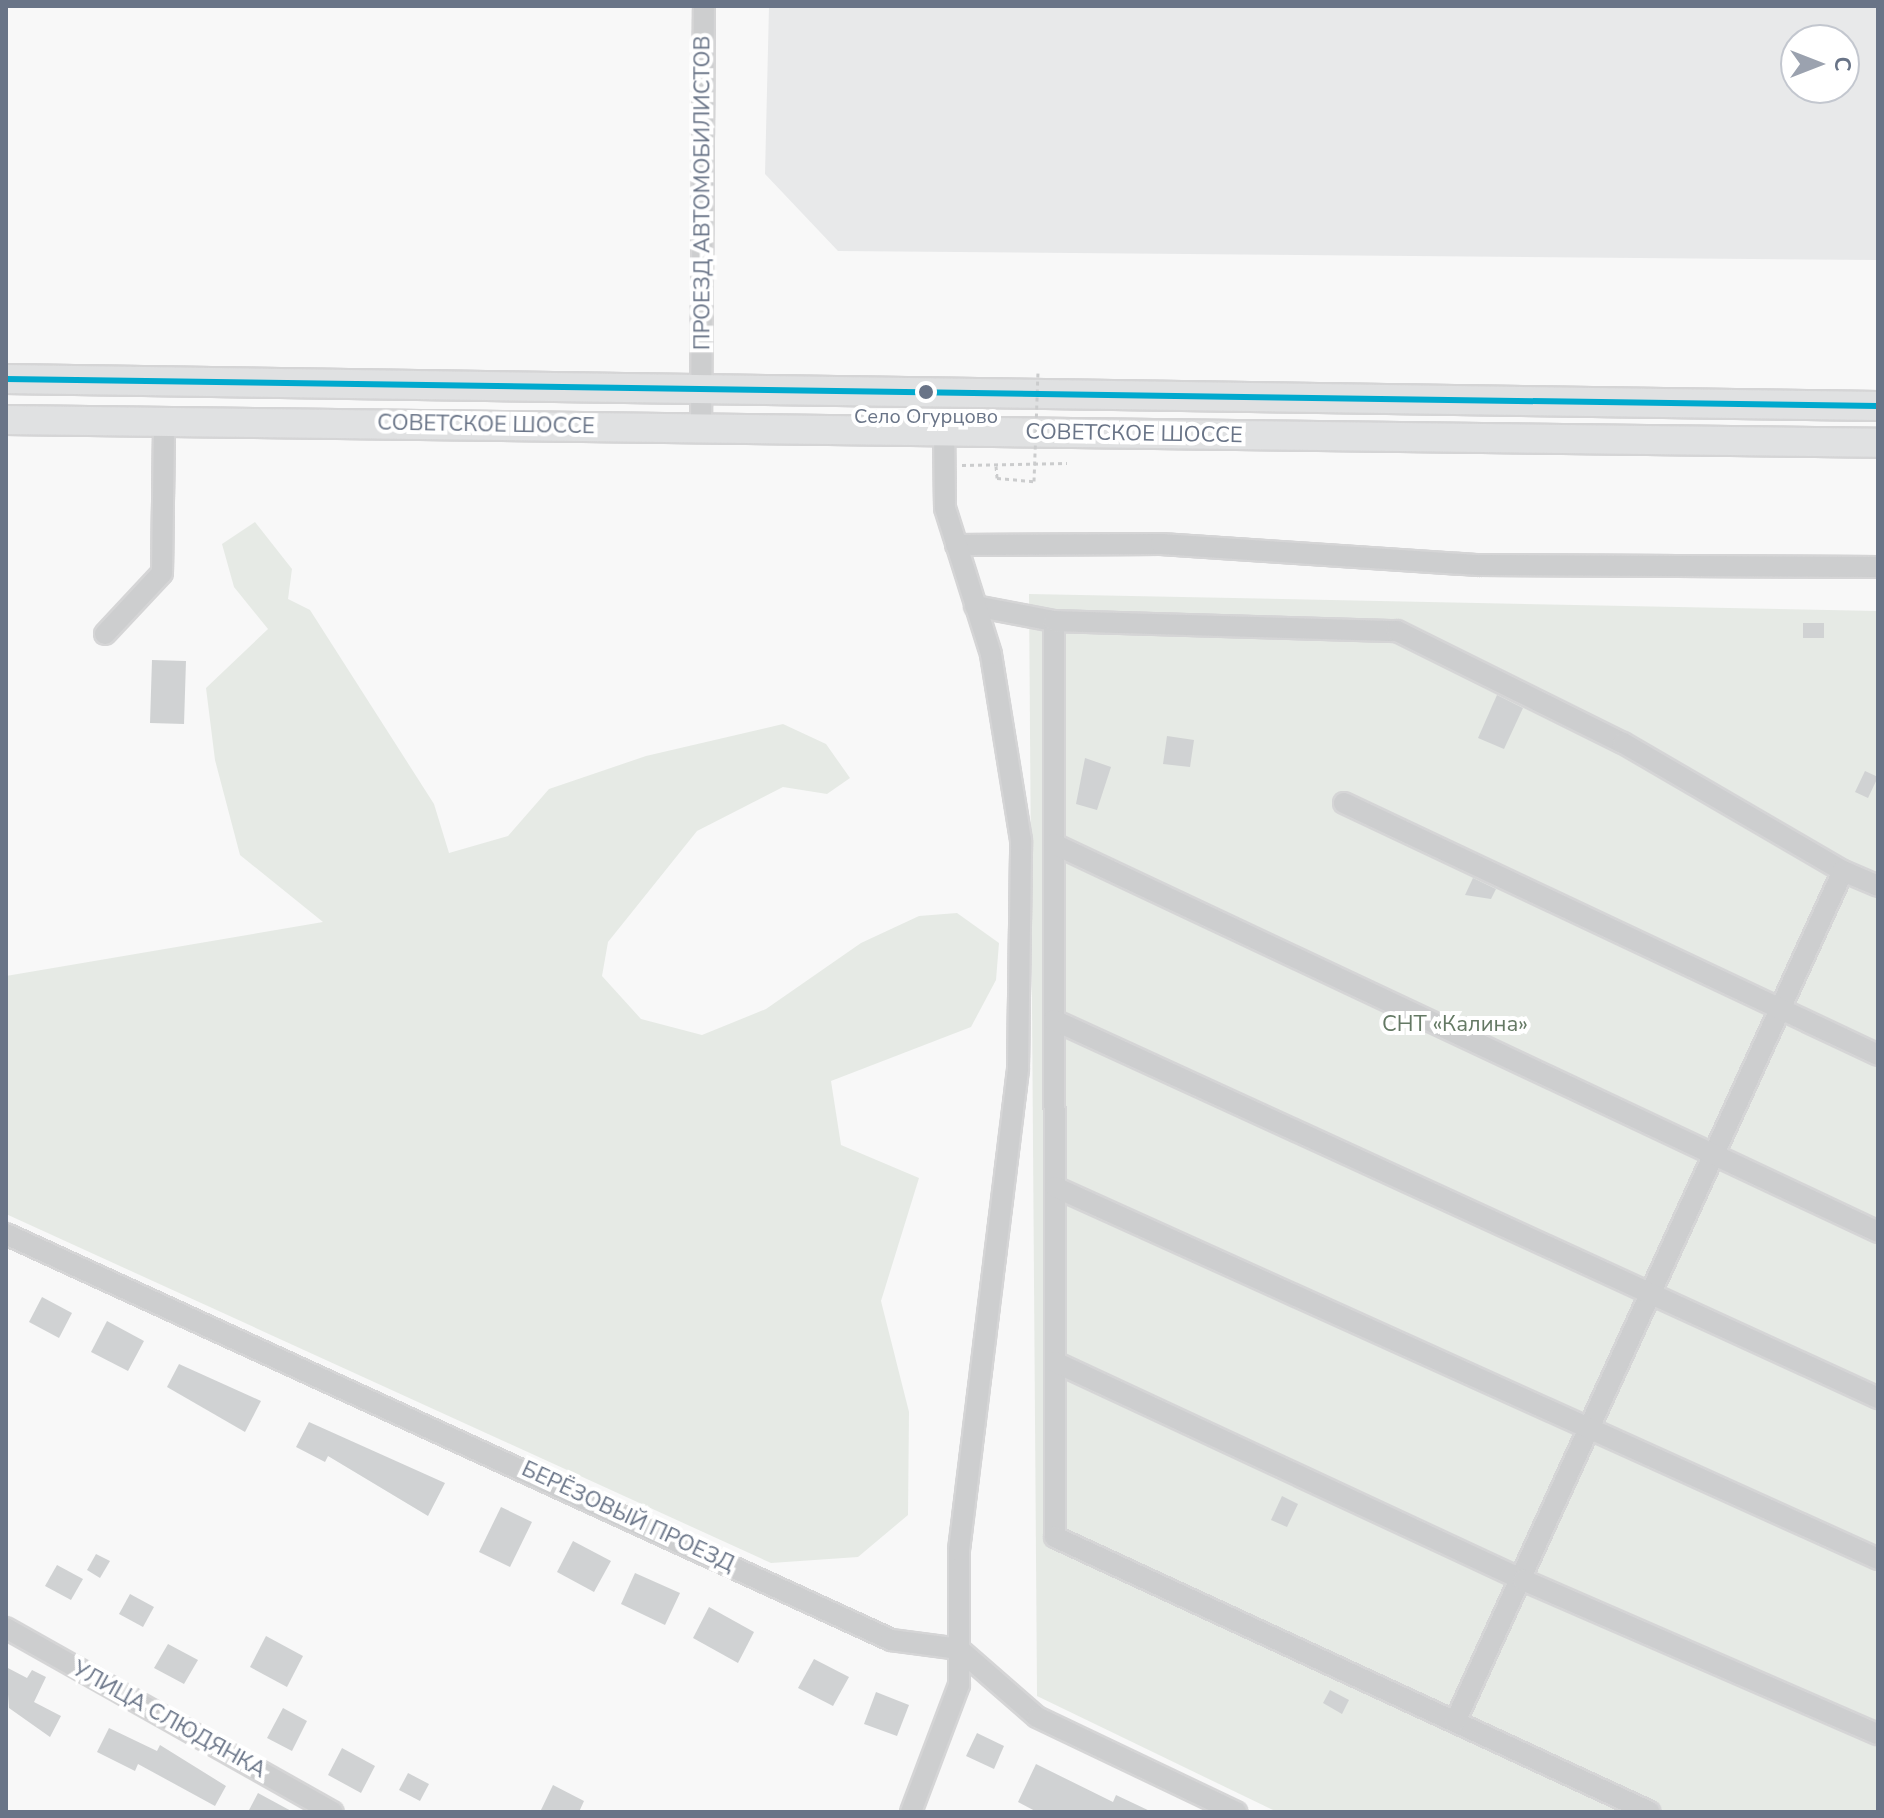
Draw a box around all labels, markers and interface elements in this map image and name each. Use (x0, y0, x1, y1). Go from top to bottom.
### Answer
north arrow (1780, 24, 1860, 104)
street label: ПРОЕЗД АВТОМОБИЛИСТОВ (690, 36, 716, 350)
text: С (1827, 57, 1857, 71)
marker: Село Огурцово (918, 384, 934, 400)
place label: Село Огурцово (854, 404, 998, 428)
street label: СОВЕТСКОЕ ШОССЕ (377, 410, 595, 440)
street label: СОВЕТСКОЕ ШОССЕ (1025, 419, 1243, 449)
park label: СНТ «Калина» (1382, 1012, 1528, 1038)
street label: БЕРЁЗОВЫЙ ПРОЕЗД (517, 1456, 739, 1578)
street label: УЛИЦА СЛЮДЯНКА (68, 1656, 270, 1784)

